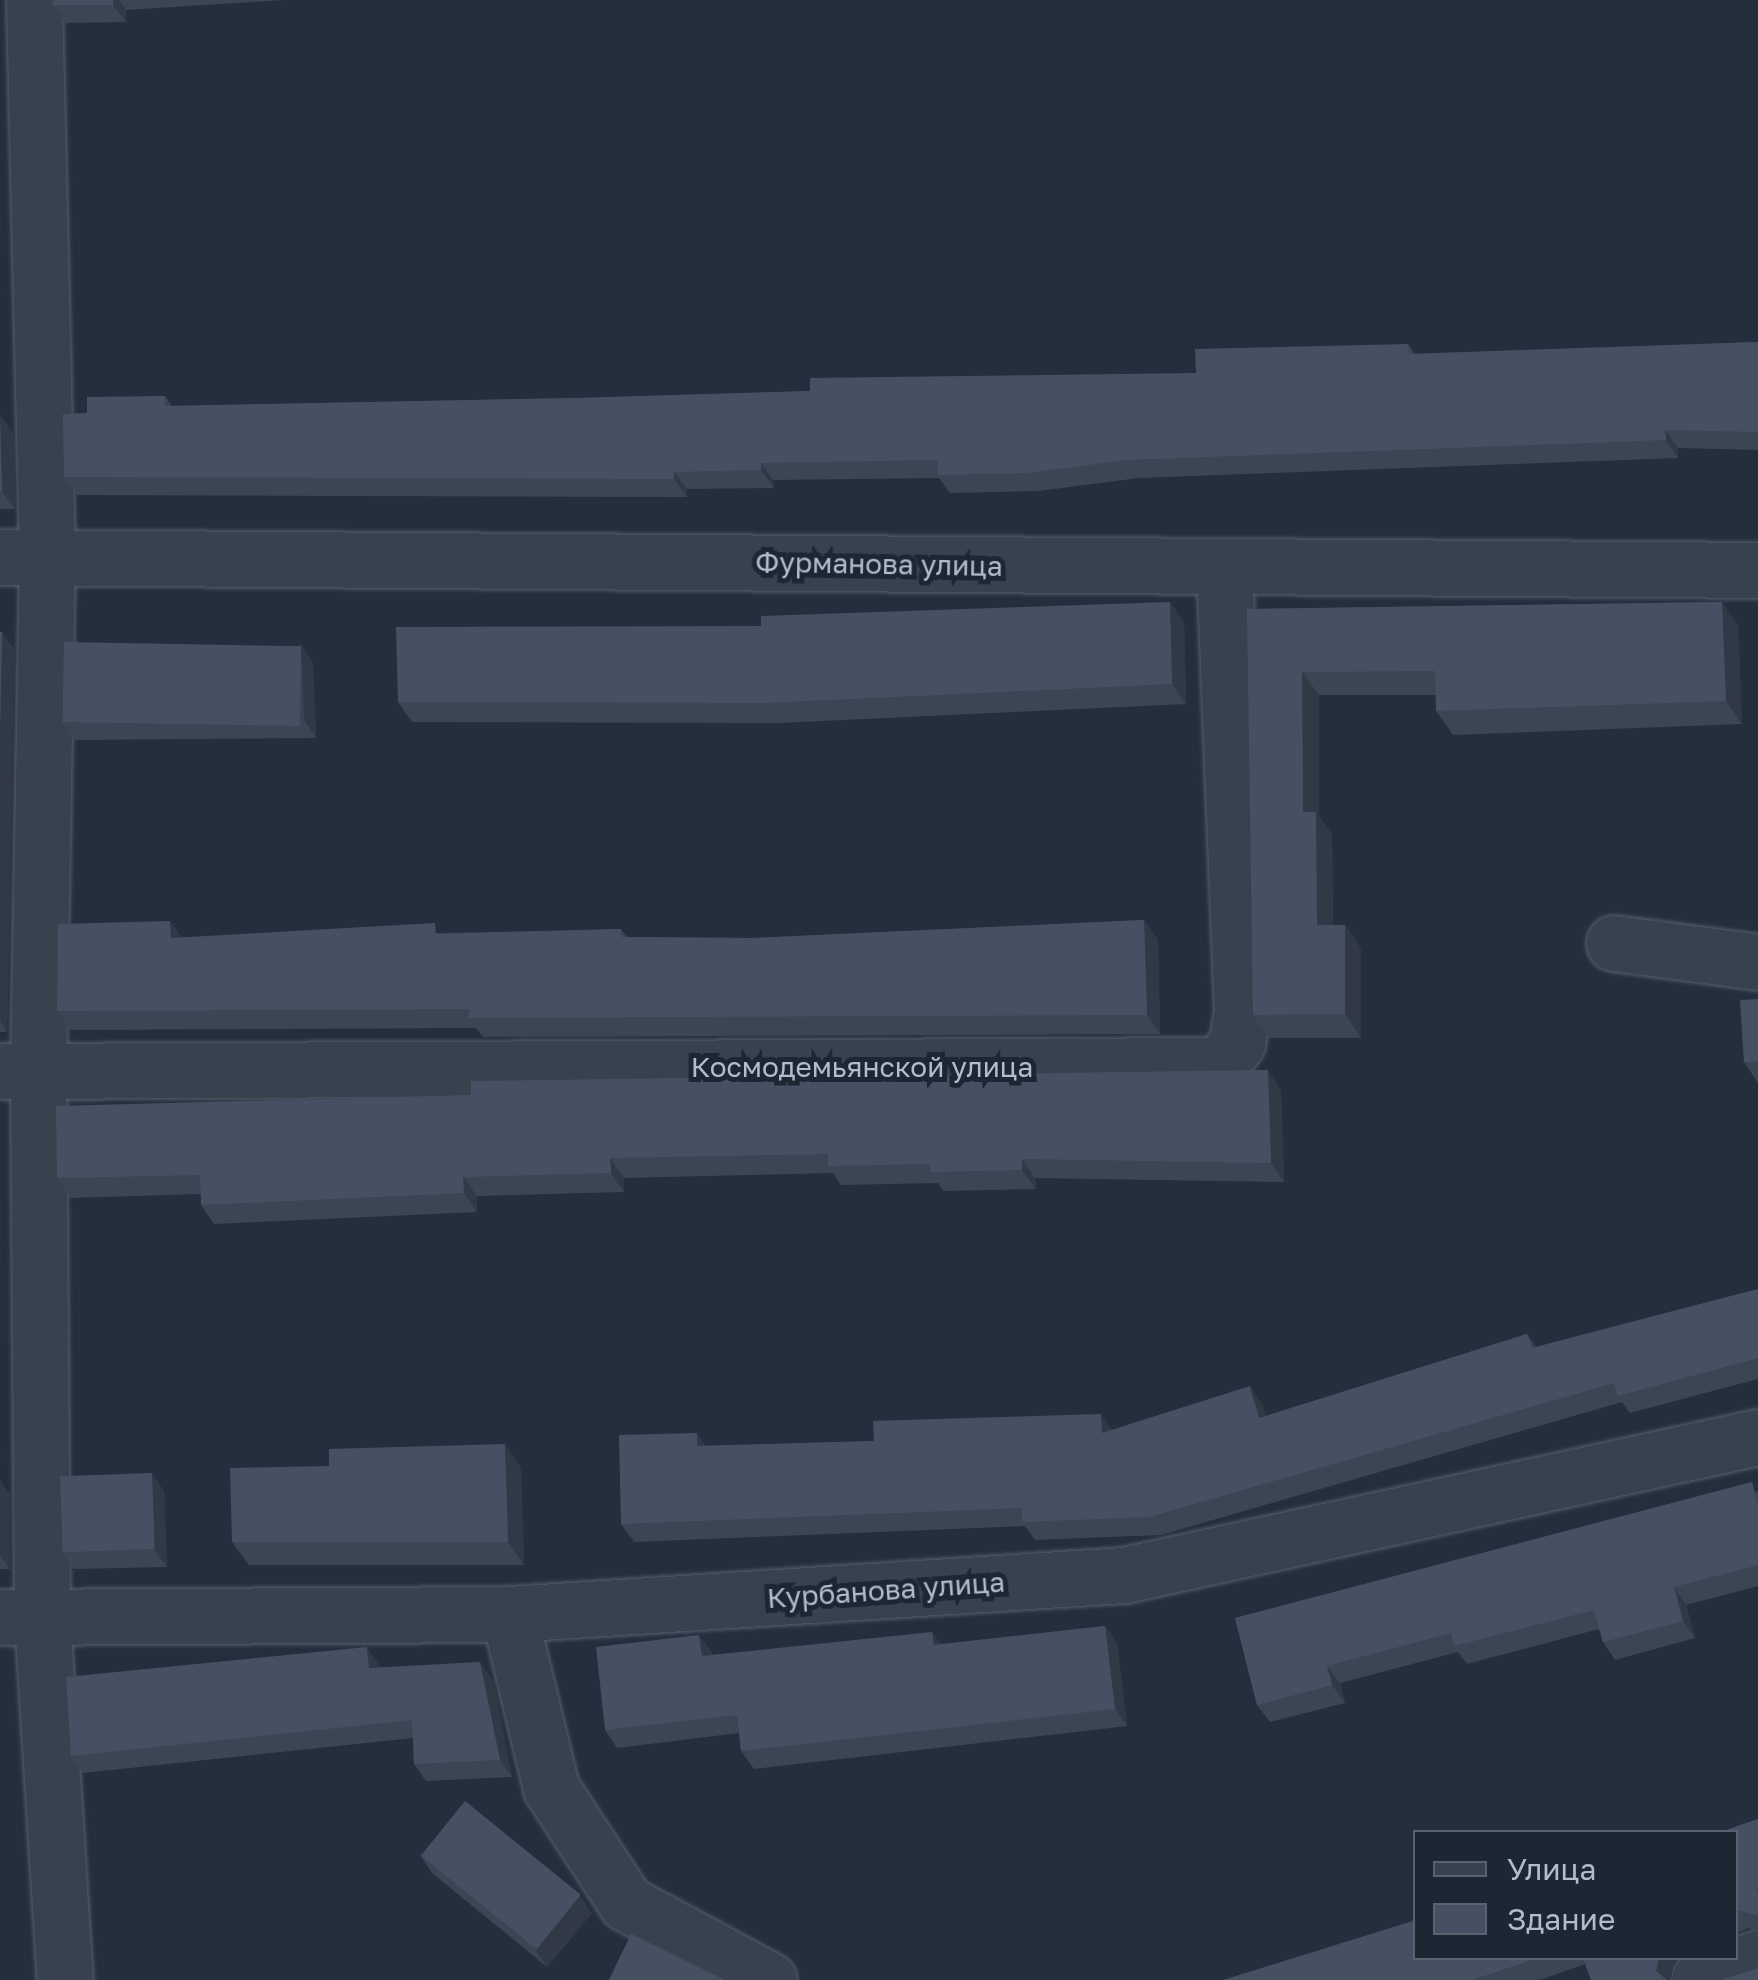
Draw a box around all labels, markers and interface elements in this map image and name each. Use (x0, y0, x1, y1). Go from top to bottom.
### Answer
street label: Фурманова улица (755, 545, 1003, 583)
street label: Космодемьянской улица (691, 1050, 1033, 1084)
street label: Курбанова улица (766, 1565, 1006, 1615)
legend (1413, 1830, 1738, 1960)
text: Улица (1507, 1851, 1596, 1887)
text: Здание (1507, 1901, 1615, 1937)

